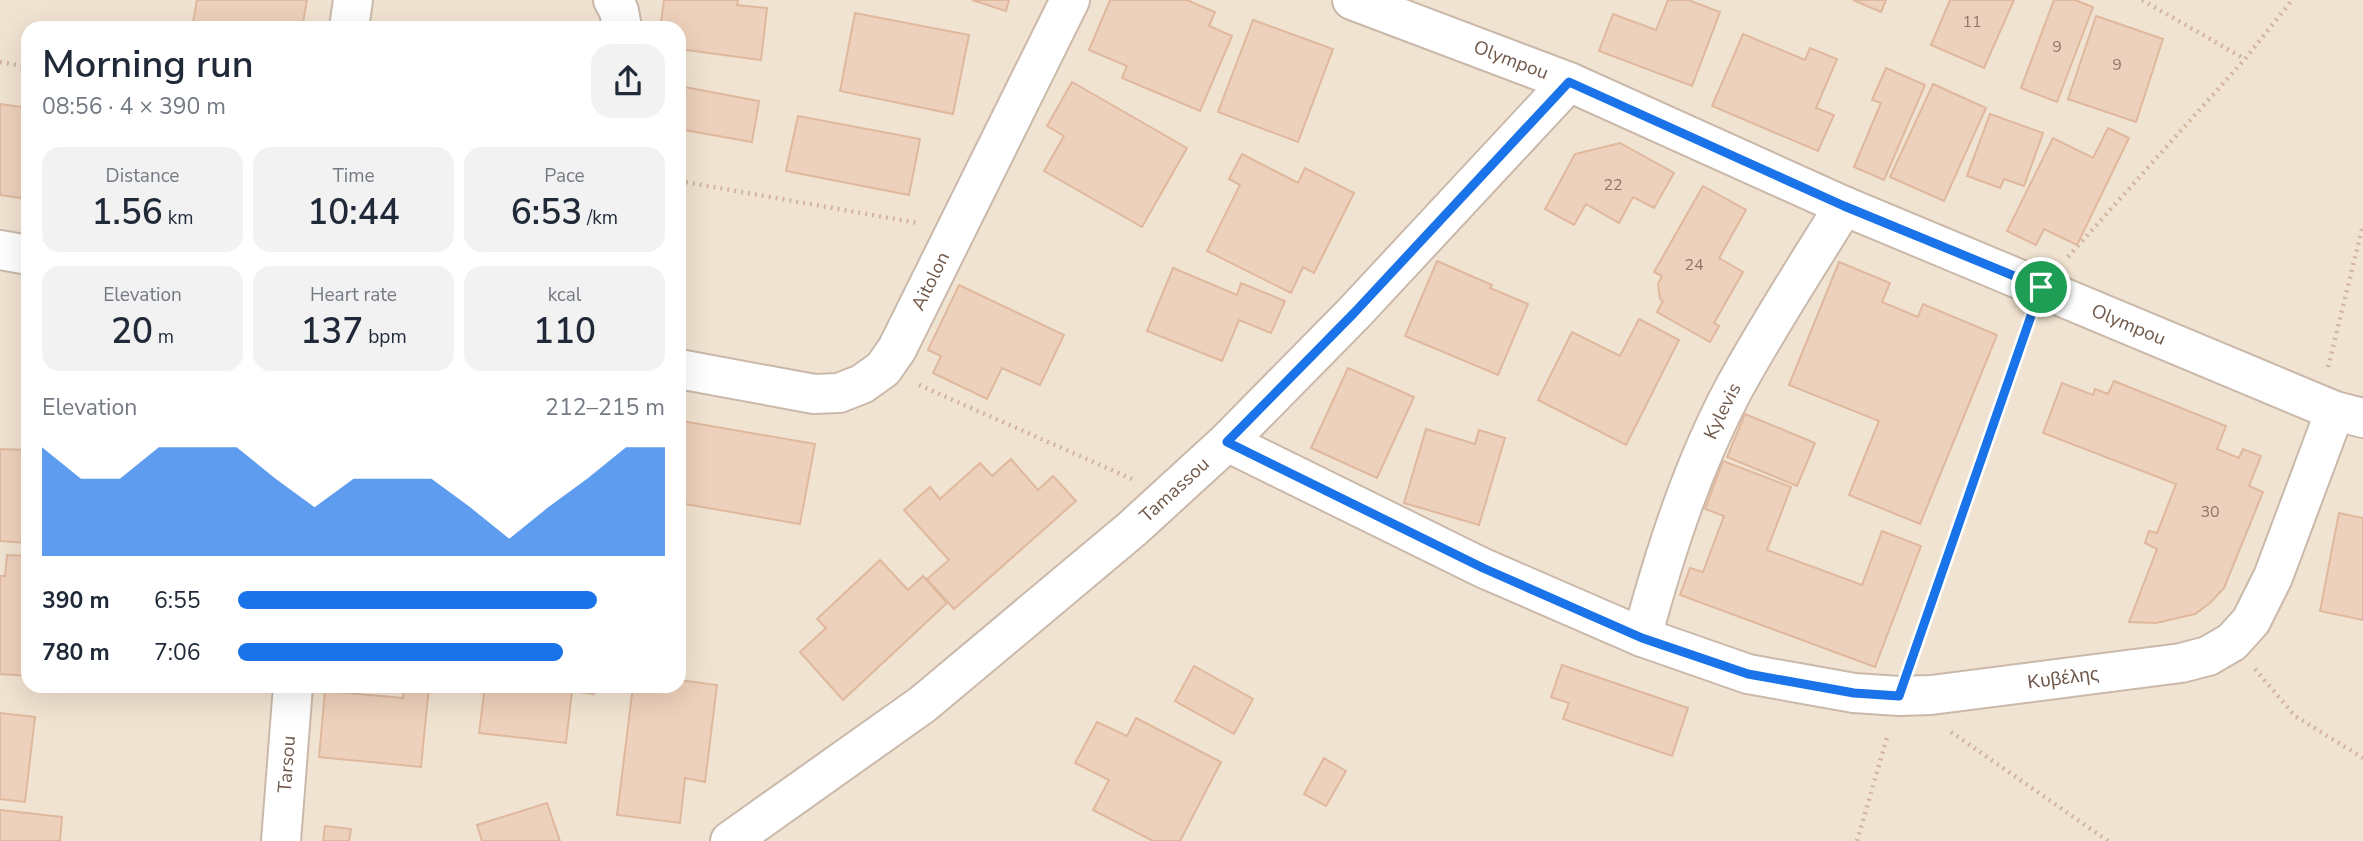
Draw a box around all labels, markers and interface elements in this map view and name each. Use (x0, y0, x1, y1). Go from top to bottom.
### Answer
house number: 11 (1962, 11, 1982, 33)
street label: Olympou (1470, 34, 1552, 86)
house number: 9 (2052, 36, 2062, 58)
text: Morning run (42, 39, 254, 90)
button: share (591, 44, 665, 118)
house number: 9 (2112, 54, 2122, 76)
text: 08:56 · 4 × 390 m (42, 91, 226, 122)
text: Distance (106, 163, 179, 189)
text: Time (332, 163, 375, 189)
text: Pace (544, 163, 585, 189)
house number: 22 (1603, 174, 1623, 196)
text: 1.56 (92, 189, 163, 236)
text: 10:44 (307, 189, 400, 236)
text: 6:53 (511, 189, 582, 236)
text: km (163, 205, 193, 231)
text: /km (582, 205, 618, 231)
street label: Aitolon (905, 247, 956, 315)
house number: 24 (1684, 254, 1704, 276)
pin (2011, 257, 2071, 317)
icon: arrive (2022, 268, 2060, 306)
text: Elevation (103, 282, 182, 308)
text: Heart rate (310, 282, 397, 308)
text: kcal (548, 282, 581, 308)
street label: Olympou (2087, 298, 2170, 352)
text: 20 (111, 308, 153, 355)
text: 137 (300, 308, 363, 355)
text: 110 (533, 308, 596, 355)
text: m (153, 324, 174, 350)
text: bpm (363, 324, 407, 350)
street label: Kylevis (1698, 378, 1747, 444)
text: Elevation (42, 392, 137, 423)
text: 212–215 m (545, 392, 665, 423)
street label: Tamassou (1134, 451, 1215, 529)
house number: 30 (2200, 501, 2220, 523)
text: 390 m (42, 585, 110, 616)
text: 6:55 (154, 585, 201, 616)
text: 780 m (42, 637, 110, 668)
text: 7:06 (154, 637, 201, 668)
street label: Κυβέλης (2026, 661, 2100, 696)
street label: Tarsou (272, 735, 302, 794)

